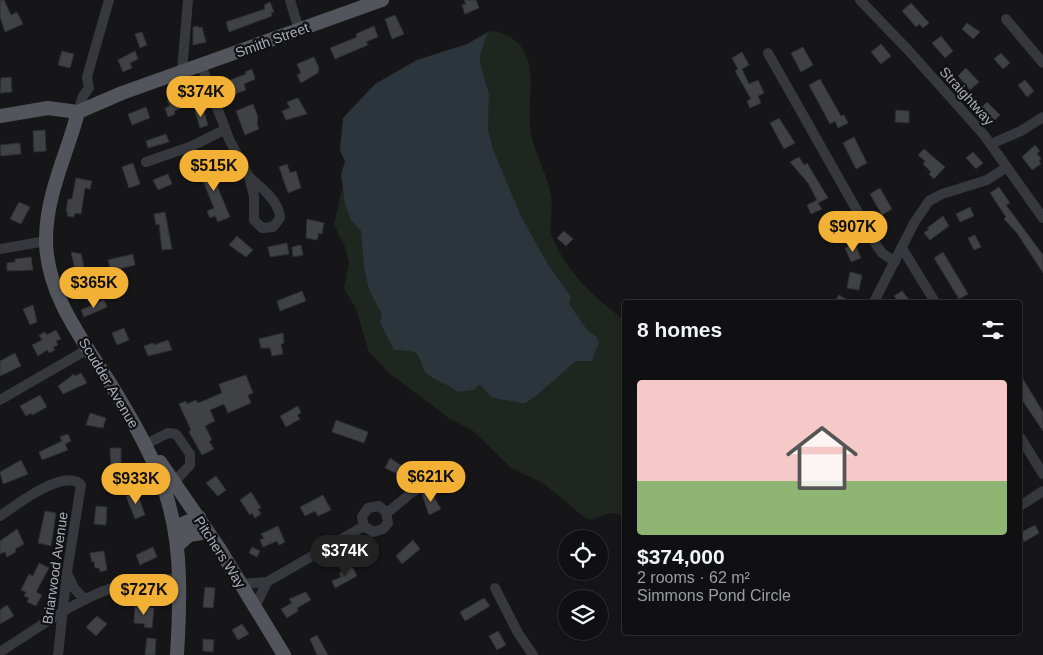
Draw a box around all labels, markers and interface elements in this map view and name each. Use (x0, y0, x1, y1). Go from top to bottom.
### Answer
street label: Smith Street (233, 19, 311, 61)
street label: Straightway (937, 63, 997, 129)
pin: $374K (166, 76, 236, 118)
text: $374K (177, 83, 225, 100)
pin: $515K (179, 150, 249, 192)
text: $515K (190, 157, 238, 174)
pin: $907K (818, 210, 888, 253)
text: $907K (829, 218, 877, 235)
pin: $365K (59, 266, 129, 309)
text: $365K (70, 274, 118, 291)
icon: filters (979, 316, 1007, 344)
text: 8 homes (637, 318, 722, 341)
street label: Scudder Avenue (76, 335, 142, 431)
icon: home (777, 413, 867, 503)
pin: $621K (396, 460, 466, 503)
pin: $933K (101, 462, 171, 505)
text: $621K (407, 468, 455, 485)
text: $933K (112, 470, 160, 487)
street label: Briarwood Avenue (39, 511, 71, 625)
street label: Pitchers Way (191, 513, 249, 591)
map controls (558, 530, 608, 640)
button: locate (558, 530, 608, 580)
pin: $374K (310, 534, 380, 577)
text: $374K (321, 542, 369, 559)
text: $374,000 (637, 545, 725, 568)
text: 2 rooms · 62 m² (637, 569, 750, 586)
pin: $727K (109, 574, 179, 616)
text: $727K (120, 581, 168, 598)
text: Simmons Pond Circle (637, 587, 791, 604)
button: layers (558, 590, 608, 640)

